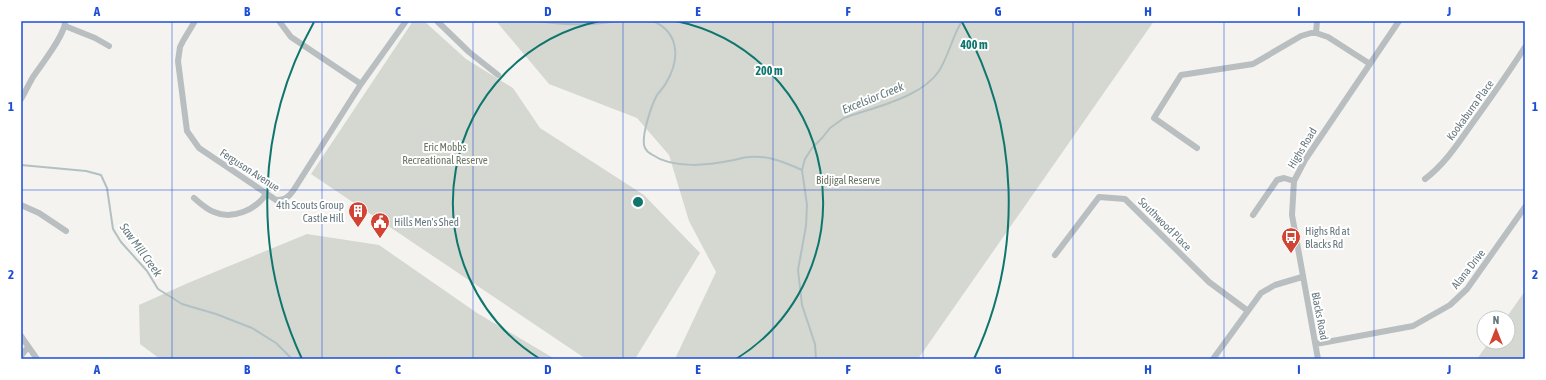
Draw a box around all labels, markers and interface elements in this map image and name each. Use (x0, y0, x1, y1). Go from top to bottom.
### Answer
text: A (93, 4, 101, 19)
text: B (244, 4, 251, 19)
text: C (395, 4, 401, 19)
text: D (544, 4, 552, 19)
text: E (695, 4, 701, 19)
text: F (845, 4, 851, 19)
text: G (995, 4, 1002, 19)
text: H (1144, 4, 1152, 19)
text: I (1297, 4, 1301, 19)
text: J (1446, 4, 1451, 19)
text: 400 m (959, 38, 988, 52)
text: 200 m (755, 64, 783, 78)
street label: Kookaburra Place (1444, 78, 1496, 142)
water label: Excelsior Creek (840, 79, 907, 117)
text: 1 (8, 99, 14, 114)
text: 1 (1532, 99, 1538, 114)
street label: Highs Road (1285, 125, 1319, 171)
park label: Eric Mobbs Recreational Reserve (402, 141, 488, 166)
street label: Ferguson Avenue (218, 146, 282, 194)
park label: Bidjigal Reserve (816, 174, 880, 186)
centre of rings (631, 195, 645, 209)
street label: Southwood Place (1136, 195, 1194, 253)
place label: 4th Scouts Group Castle Hill (276, 199, 344, 224)
building icon: 4th Scouts Group Castle Hill (347, 200, 369, 228)
public building icon: Hills Men's Shed (369, 211, 391, 239)
place label: Hills Men's Shed (394, 216, 459, 228)
water label: Saw Mill Creek (116, 220, 166, 280)
place label: Highs Rd at Blacks Rd (1305, 225, 1350, 250)
bus stop icon: Highs Rd at Blacks Rd (1280, 226, 1302, 254)
street label: Alana Drive (1449, 247, 1487, 291)
text: 2 (8, 267, 14, 282)
text: 2 (1532, 267, 1538, 282)
street label: Blacks Road (1309, 291, 1331, 341)
north arrow (1476, 310, 1516, 350)
text: N (1493, 314, 1499, 326)
text: A (93, 362, 101, 377)
text: B (244, 362, 251, 377)
text: C (395, 362, 401, 377)
text: D (544, 362, 552, 377)
text: E (695, 362, 701, 377)
text: F (845, 362, 851, 377)
text: G (995, 362, 1002, 377)
text: H (1144, 362, 1152, 377)
text: I (1297, 362, 1301, 377)
text: J (1446, 362, 1451, 377)

